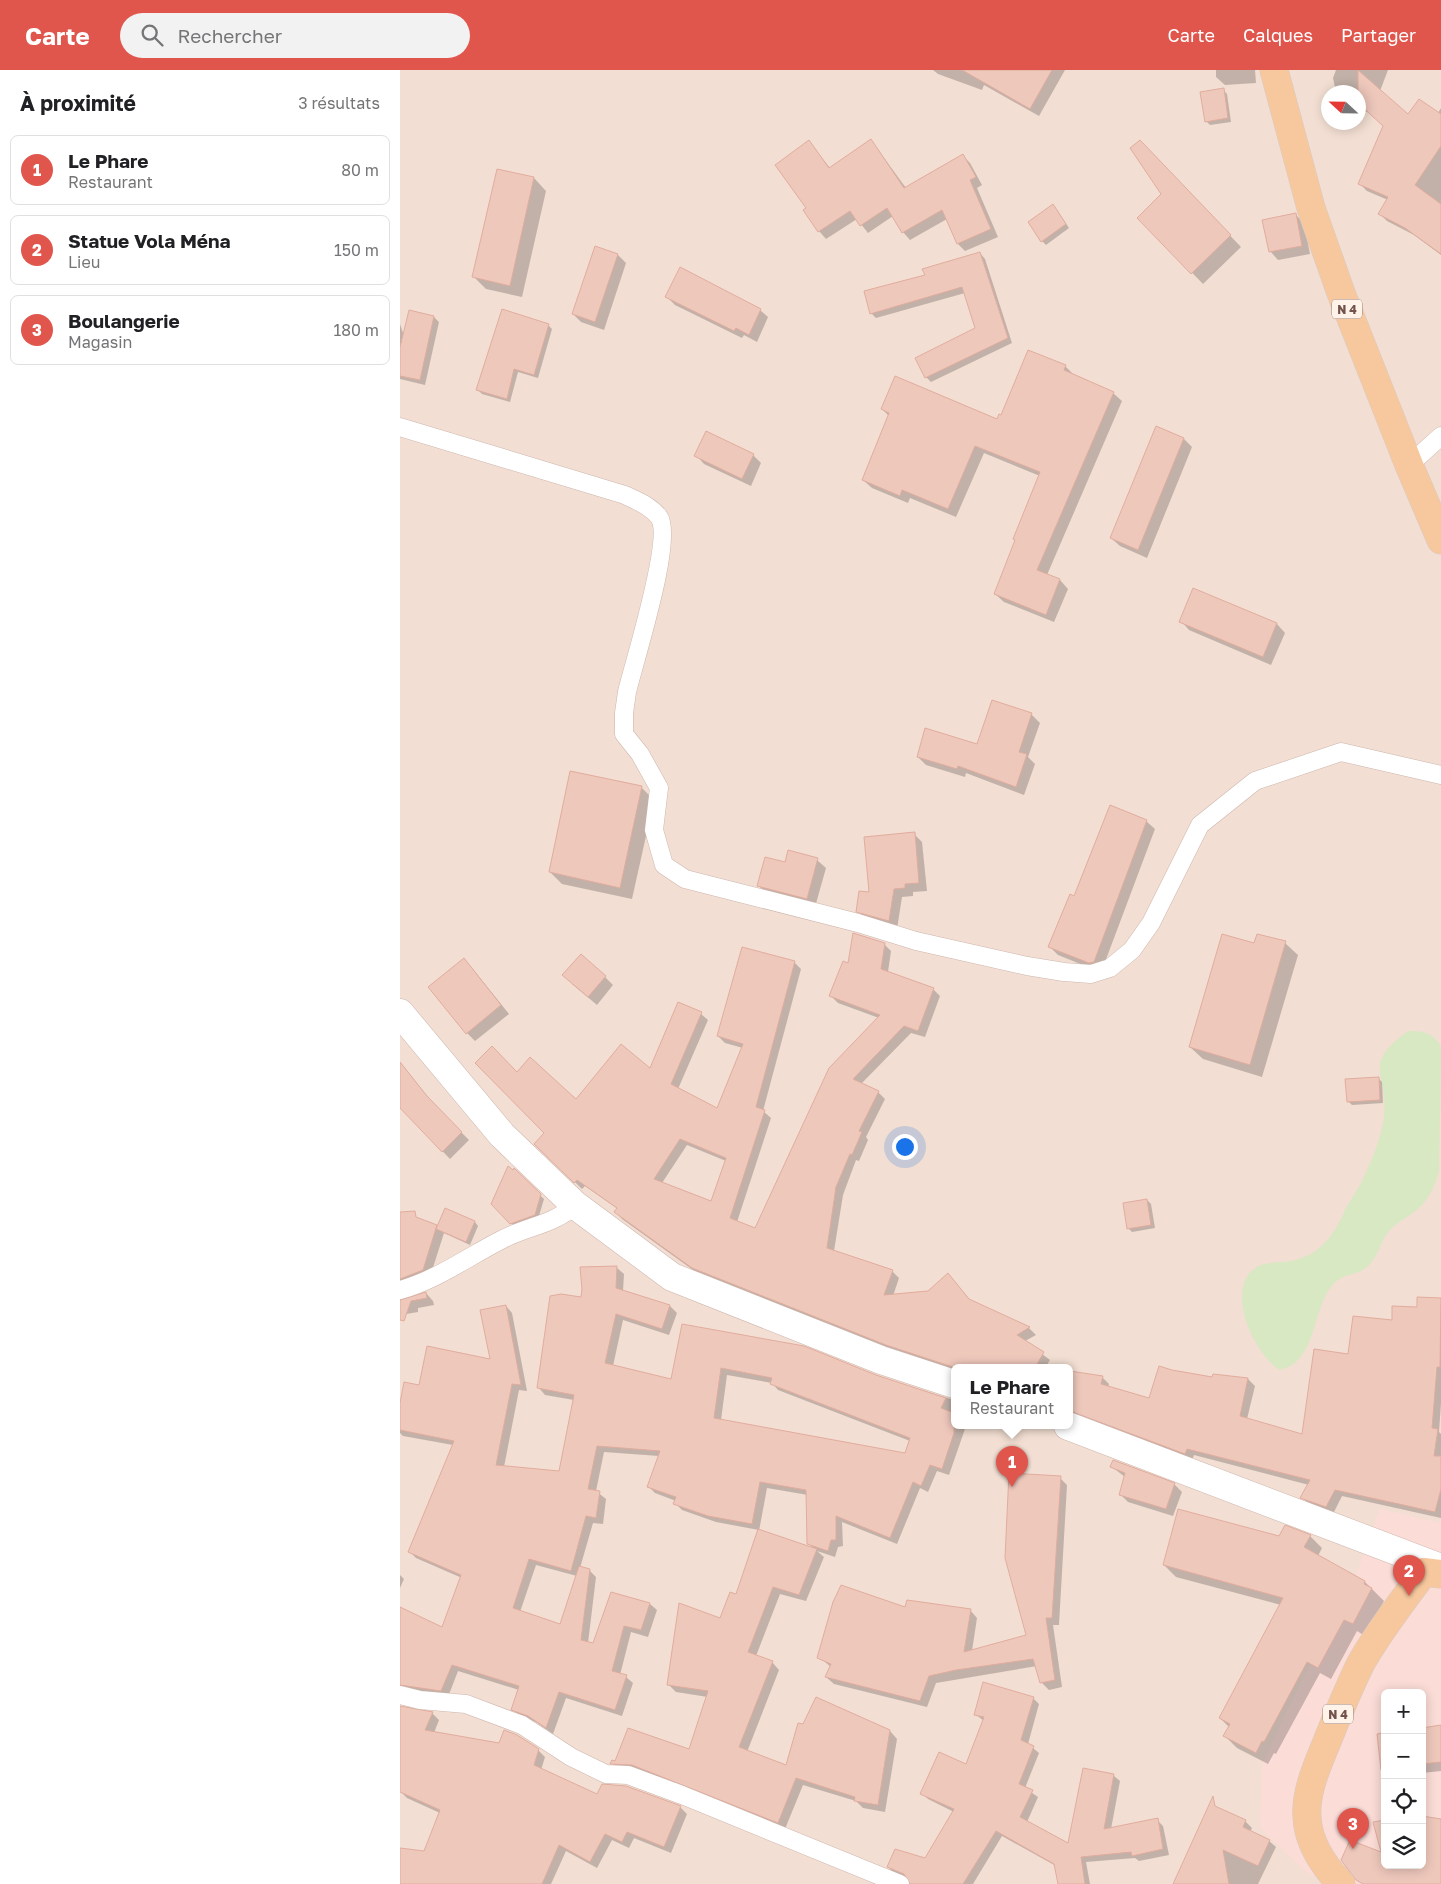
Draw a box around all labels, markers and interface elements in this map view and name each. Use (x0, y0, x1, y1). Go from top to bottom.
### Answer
search box (120, 13, 470, 58)
text: Carte (25, 21, 90, 50)
icon: search (138, 21, 166, 49)
text: Rechercher (178, 24, 282, 47)
text: Carte (1168, 24, 1215, 46)
text: Calques (1243, 24, 1313, 46)
text: Partager (1341, 24, 1416, 46)
north arrow (1321, 85, 1366, 130)
text: À proximité (20, 90, 136, 116)
text: 3 résultats (298, 93, 380, 113)
text: Le Phare (68, 149, 148, 172)
text: 1 (33, 160, 41, 180)
text: 80 m (341, 160, 379, 180)
text: Restaurant (68, 172, 153, 192)
text: Statue Vola Ména (68, 229, 231, 252)
text: 2 (32, 240, 42, 260)
text: 150 m (334, 240, 379, 260)
text: Lieu (68, 252, 100, 272)
road number: N 4 (1332, 300, 1362, 318)
text: Boulangerie (68, 309, 180, 332)
text: 3 (32, 320, 42, 340)
text: 180 m (333, 320, 379, 340)
text: Magasin (68, 332, 132, 352)
your location (892, 1134, 918, 1160)
popup (951, 1364, 1073, 1429)
text: Le Phare (970, 1375, 1050, 1398)
text: Restaurant (970, 1398, 1054, 1418)
pin: 1 (996, 1446, 1028, 1487)
pin: 2 (1393, 1555, 1425, 1596)
map controls (1381, 1689, 1426, 1869)
button: + (1381, 1689, 1426, 1734)
road number: N 4 (1323, 1705, 1353, 1724)
button: − (1381, 1734, 1426, 1779)
button: locate (1381, 1779, 1426, 1824)
pin: 3 (1337, 1808, 1369, 1849)
button: layers (1381, 1824, 1426, 1869)

